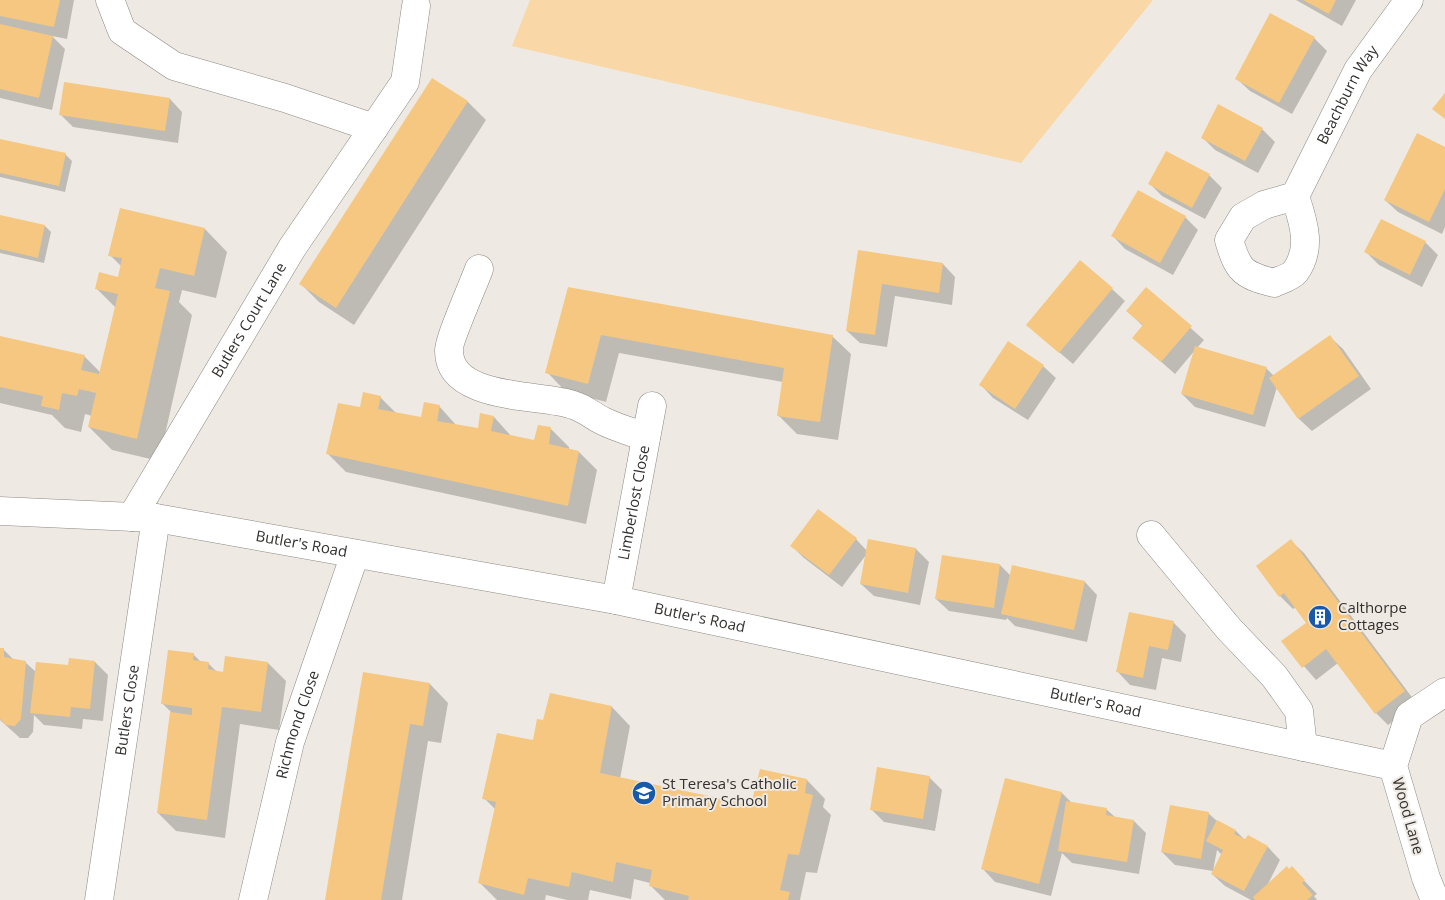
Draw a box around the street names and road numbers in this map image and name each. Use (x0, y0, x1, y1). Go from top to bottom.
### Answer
street label: Beachburn Way (1311, 40, 1382, 147)
street label: Butlers Court Lane (206, 258, 290, 381)
street label: Limberlost Close (613, 443, 654, 562)
street label: Butler's Road (254, 525, 349, 561)
street label: Butler's Road (652, 597, 747, 636)
street label: Butlers Close (110, 663, 143, 757)
street label: Richmond Close (271, 668, 323, 781)
street label: Butler's Road (1048, 682, 1143, 721)
street label: Wood Lane (1388, 775, 1429, 856)

